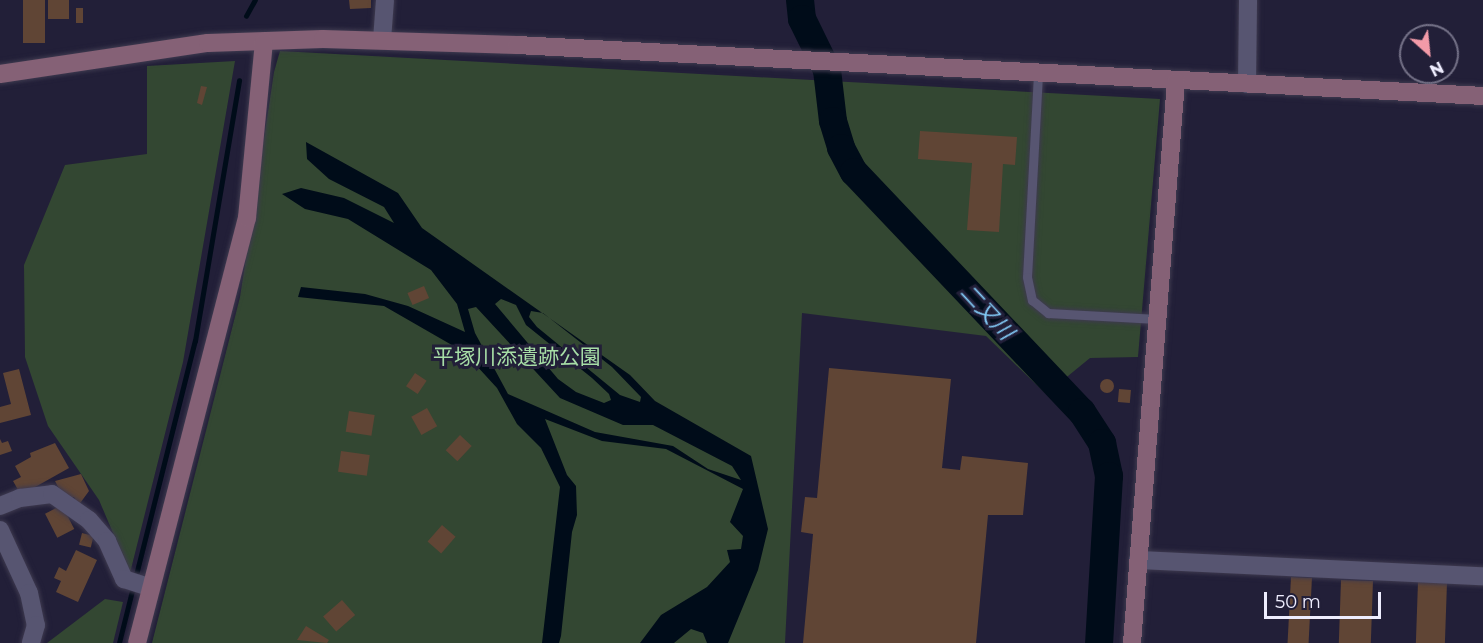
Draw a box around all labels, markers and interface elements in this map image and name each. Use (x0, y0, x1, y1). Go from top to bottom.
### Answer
north arrow (1399, 24, 1459, 84)
text: N (1426, 57, 1447, 80)
water label: 二又川 (955, 279, 1019, 345)
park label: 平塚川添遺跡公園 (433, 344, 601, 370)
scale bar (1267, 580, 1384, 618)
text: 50 m (1275, 591, 1321, 613)

